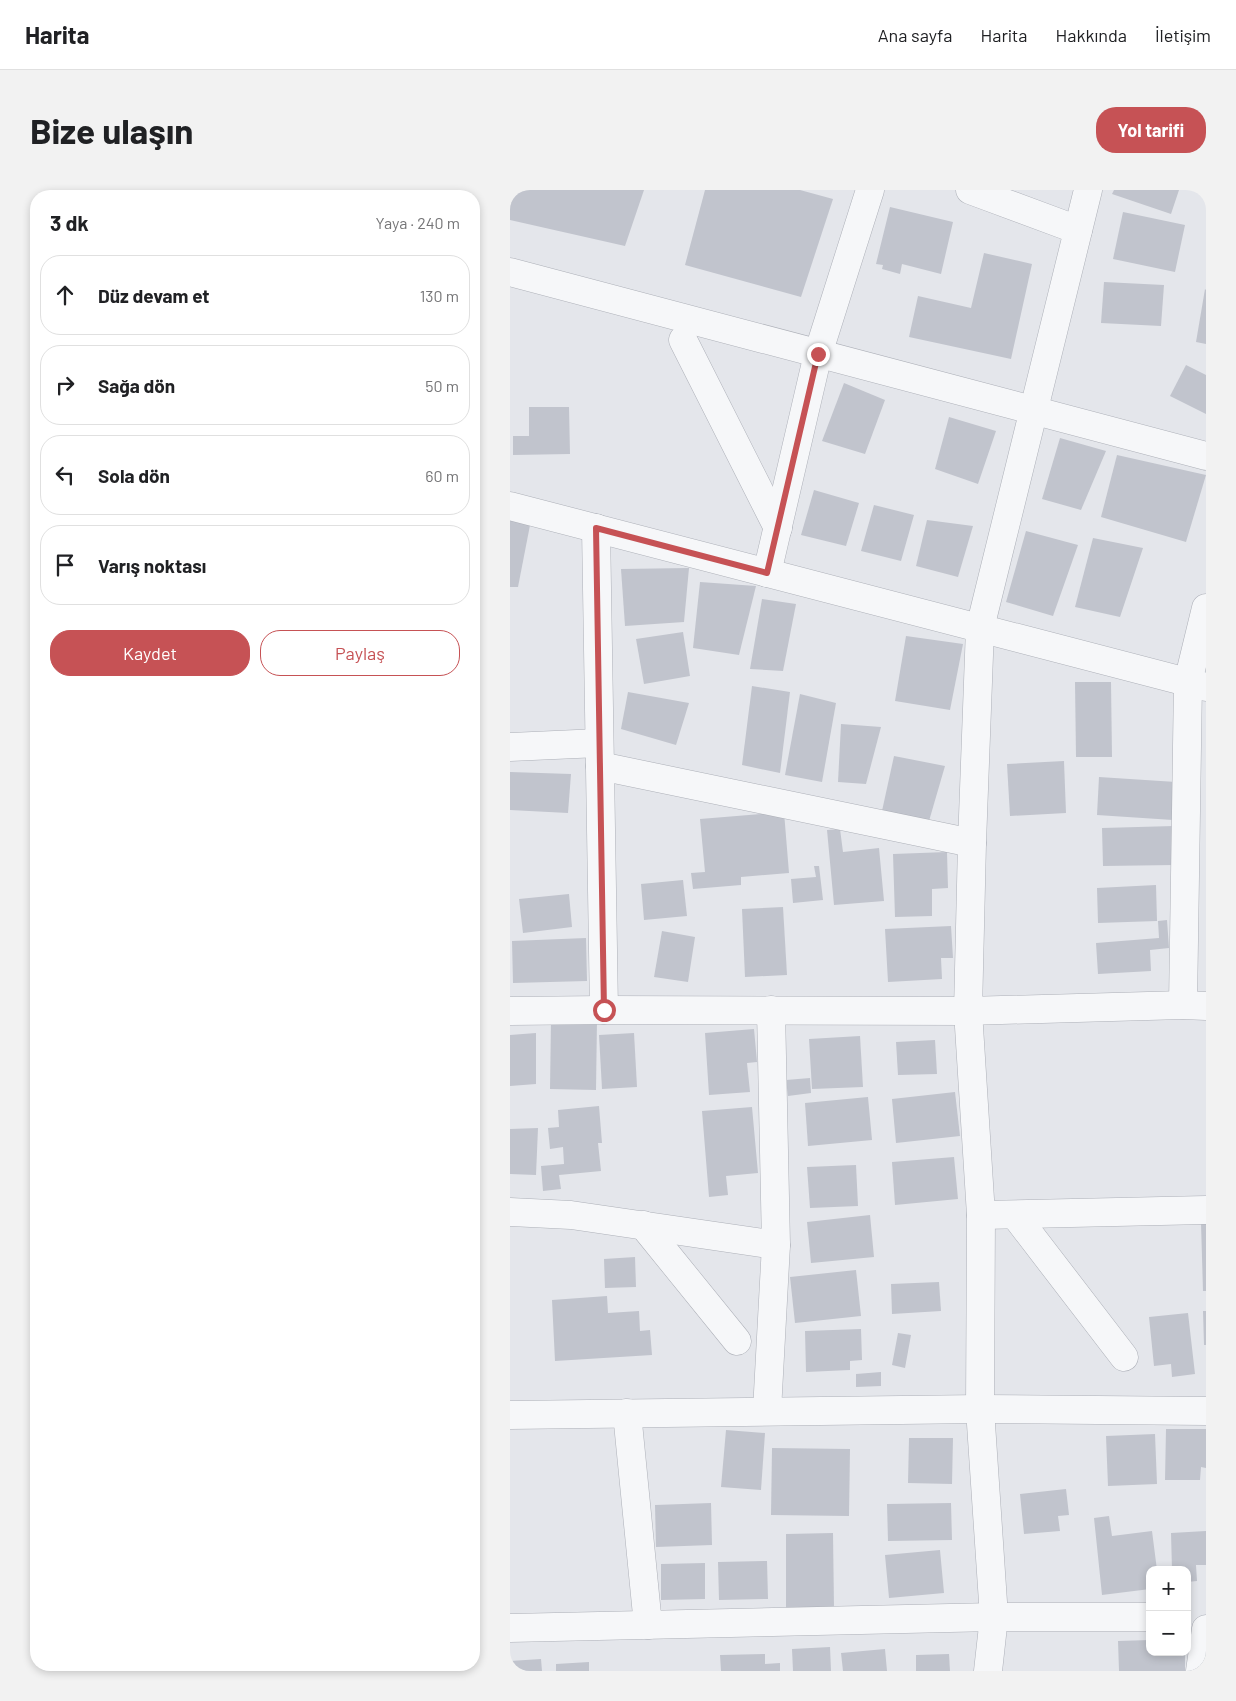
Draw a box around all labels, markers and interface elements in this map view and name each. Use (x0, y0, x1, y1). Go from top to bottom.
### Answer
text: Harita (25, 20, 89, 49)
text: Ana sayfa (878, 24, 952, 46)
text: Harita (980, 24, 1028, 46)
text: Hakkında (1056, 24, 1127, 46)
text: İletişim (1155, 24, 1211, 46)
button: Yol tarifi (1096, 107, 1206, 153)
text: Bize ulaşın (30, 109, 193, 151)
text: 3 dk (50, 210, 89, 235)
text: Yaya · 240 m (376, 213, 460, 232)
icon: ahead (51, 281, 79, 309)
text: Düz devam et (98, 284, 210, 307)
text: 130 m (420, 286, 459, 305)
route end (807, 343, 830, 366)
icon: right (51, 371, 79, 399)
text: Sağa dön (98, 374, 175, 397)
text: 50 m (425, 376, 459, 395)
icon: left (51, 461, 79, 489)
text: Sola dön (98, 464, 170, 487)
text: 60 m (425, 466, 459, 485)
icon: arrive (51, 551, 79, 579)
text: Varış noktası (98, 554, 206, 577)
button: Kaydet (50, 630, 250, 676)
button: Paylaş (260, 630, 460, 676)
route start (593, 999, 616, 1022)
map controls (1146, 1566, 1191, 1656)
button: + (1146, 1566, 1191, 1611)
button: − (1146, 1611, 1191, 1656)

